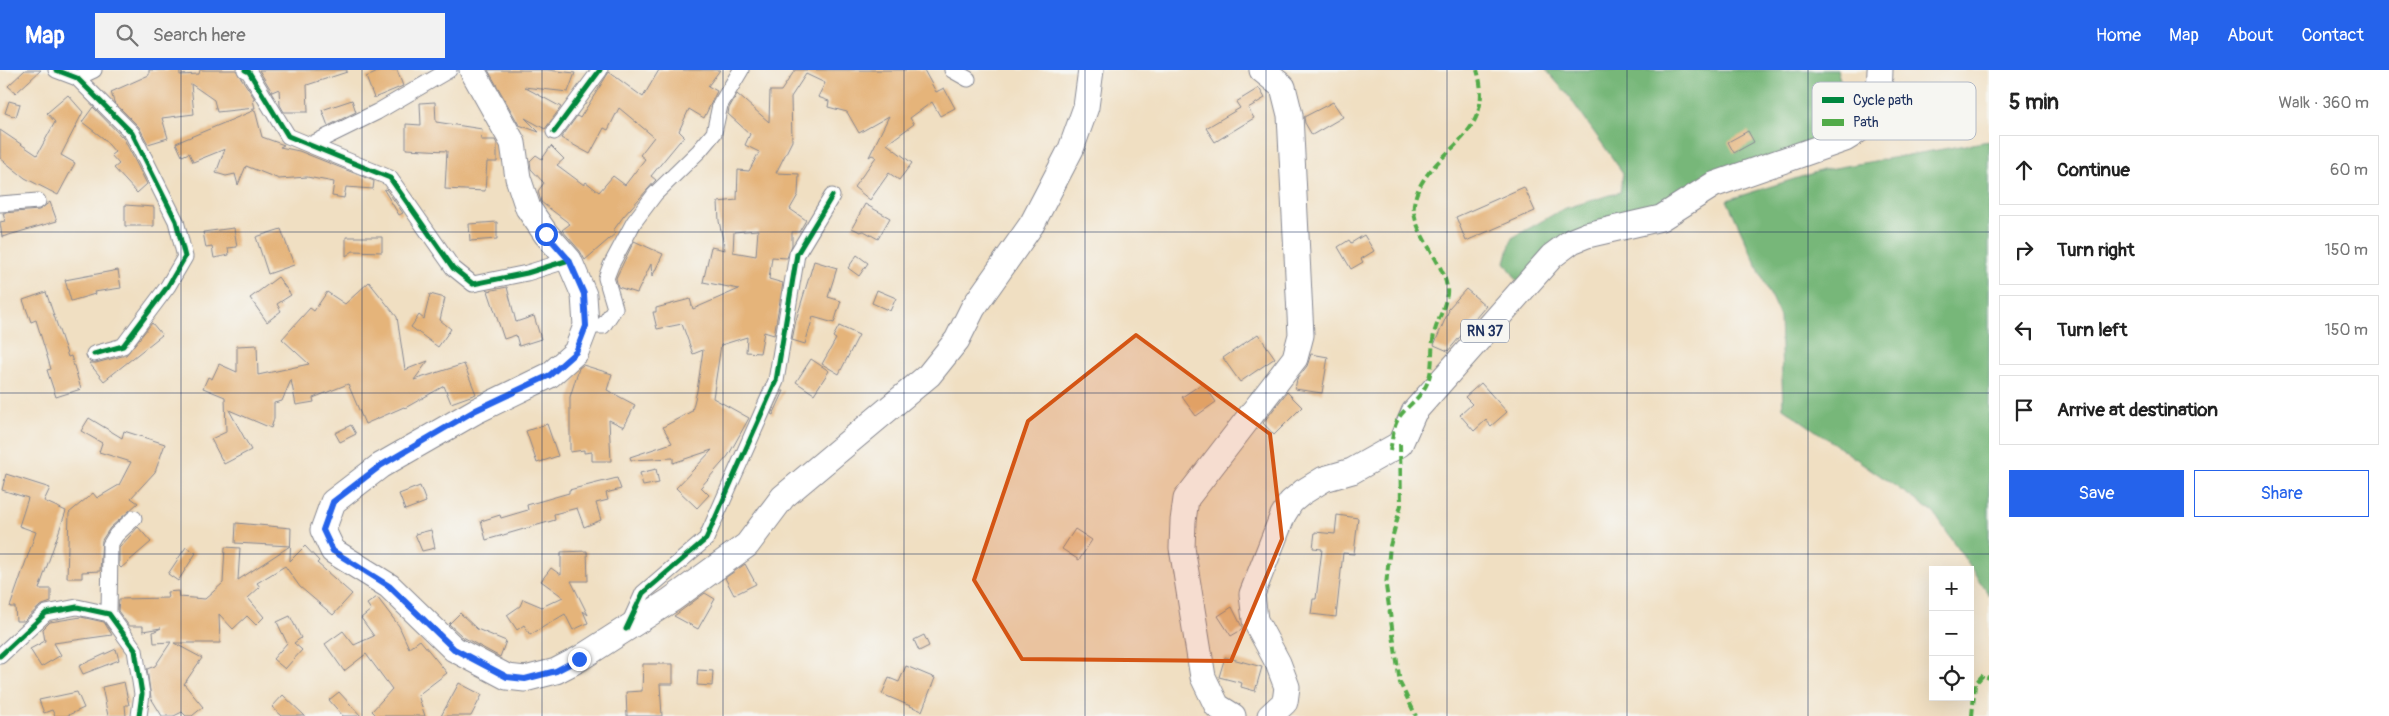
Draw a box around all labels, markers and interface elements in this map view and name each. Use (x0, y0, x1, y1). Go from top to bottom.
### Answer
search box (95, 13, 445, 58)
text: Map (25, 21, 65, 50)
icon: search (113, 21, 141, 49)
text: Search here (153, 23, 246, 47)
text: Home (2096, 24, 2141, 47)
text: Map (2169, 24, 2199, 47)
text: About (2227, 24, 2273, 47)
text: Contact (2301, 24, 2364, 47)
legend (1812, 82, 1976, 140)
text: 5 min (2009, 89, 2059, 116)
text: Cycle path (1853, 92, 1913, 109)
text: Walk · 360 m (2278, 93, 2369, 113)
text: Path (1853, 114, 1878, 131)
icon: ahead (2010, 156, 2038, 184)
text: Continue (2057, 158, 2130, 182)
text: 60 m (2330, 160, 2368, 180)
route start (535, 223, 558, 246)
icon: right (2010, 236, 2038, 264)
text: Turn right (2057, 238, 2135, 262)
text: 150 m (2324, 240, 2368, 260)
icon: left (2010, 316, 2038, 344)
text: Turn left (2057, 318, 2127, 342)
road number: RN 37 (1461, 320, 1509, 342)
text: 150 m (2324, 320, 2368, 340)
icon: arrive (2010, 396, 2038, 424)
text: Arrive at destination (2057, 398, 2218, 422)
button: Save (2009, 470, 2184, 517)
button: Share (2194, 470, 2369, 517)
map controls (1929, 566, 1974, 701)
button: + (1929, 566, 1974, 611)
button: − (1929, 611, 1974, 656)
route end (568, 648, 591, 671)
button: locate (1929, 656, 1974, 701)

